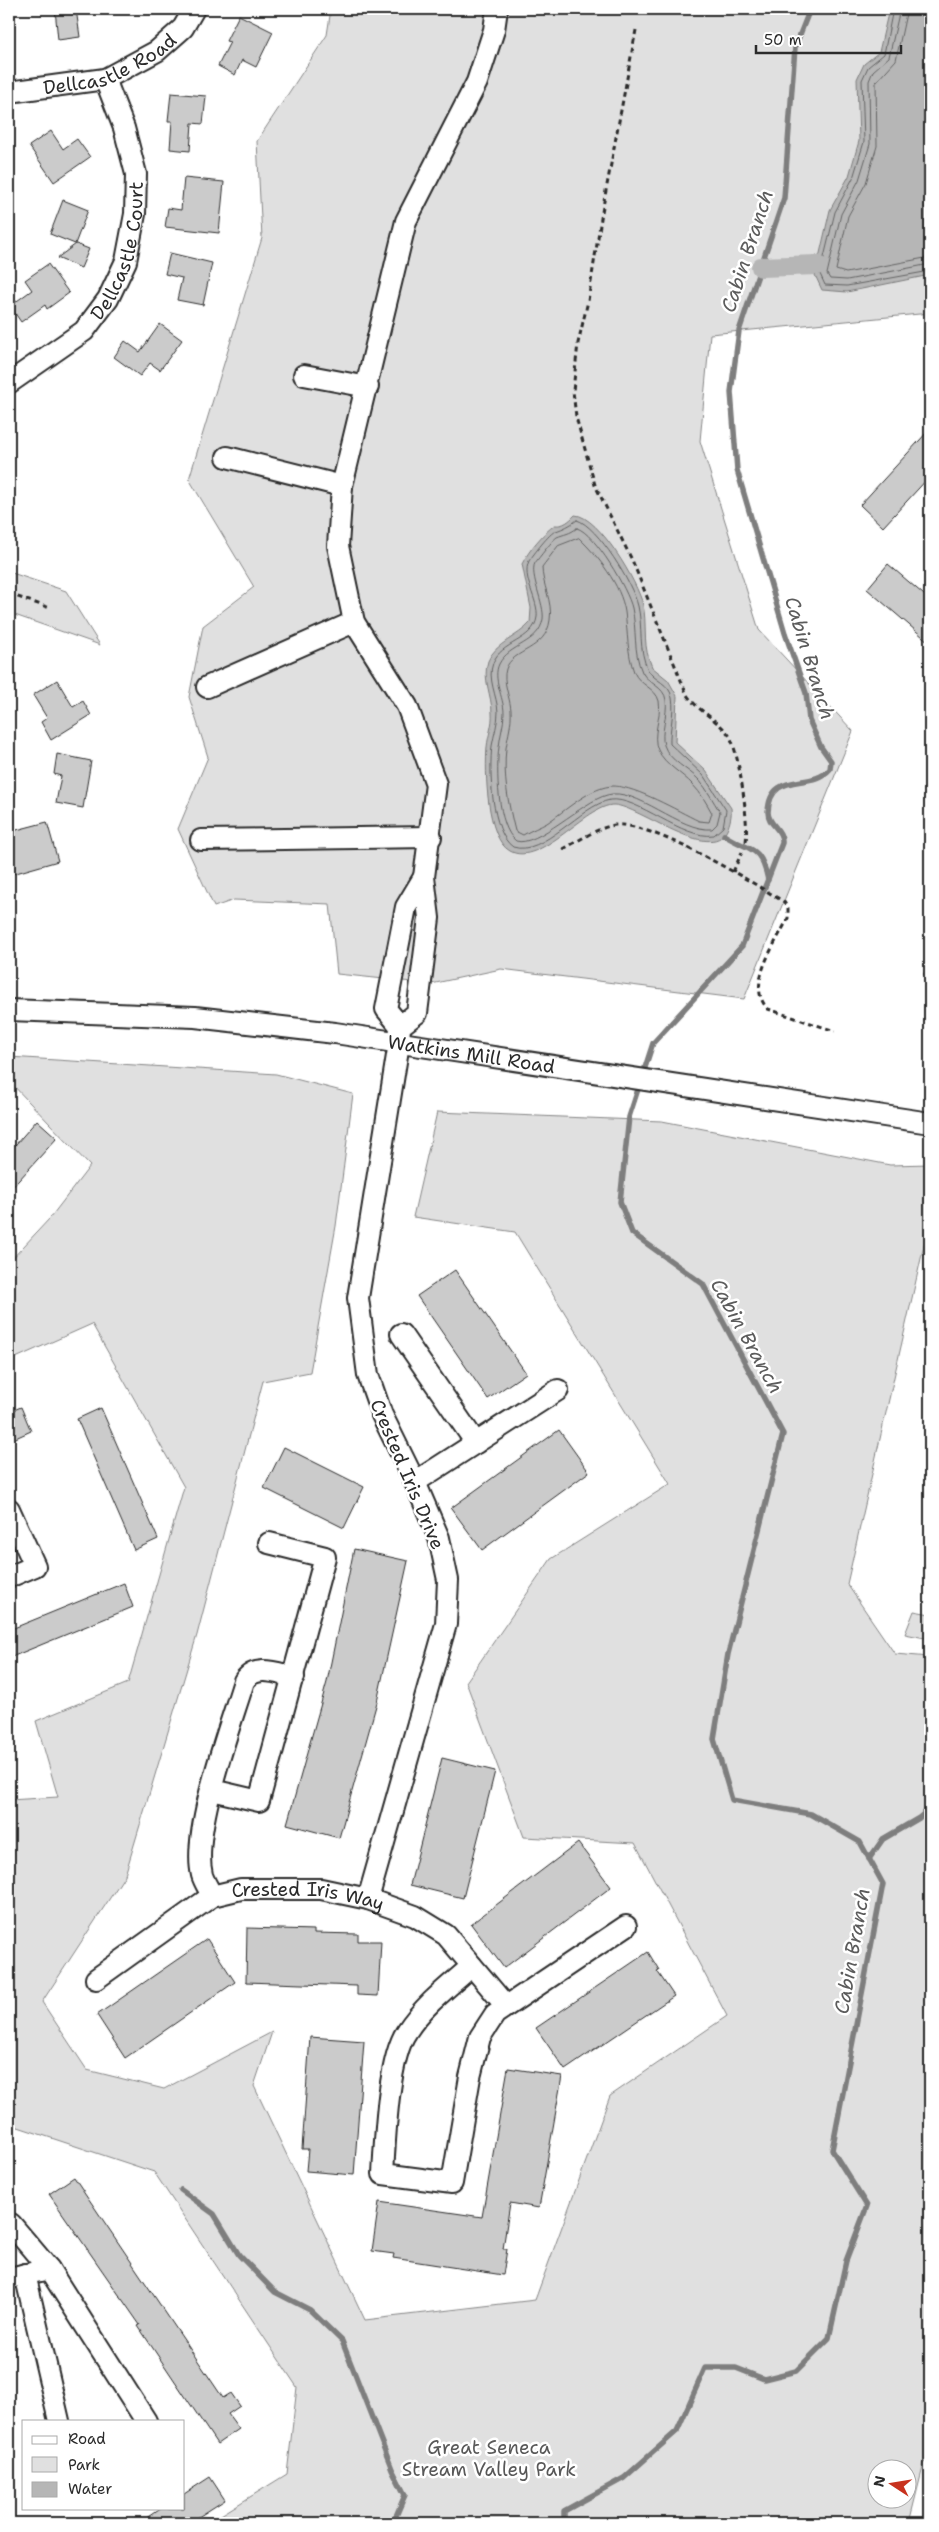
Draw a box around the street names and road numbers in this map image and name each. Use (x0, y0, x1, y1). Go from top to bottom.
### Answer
street label: Dellcastle Road (42, 28, 182, 100)
street label: Dellcastle Court (85, 181, 149, 325)
street label: Watkins Mill Road (386, 1029, 557, 1079)
street label: Crested Iris Drive (365, 1395, 450, 1553)
street label: Crested Iris Way (229, 1877, 388, 1917)

